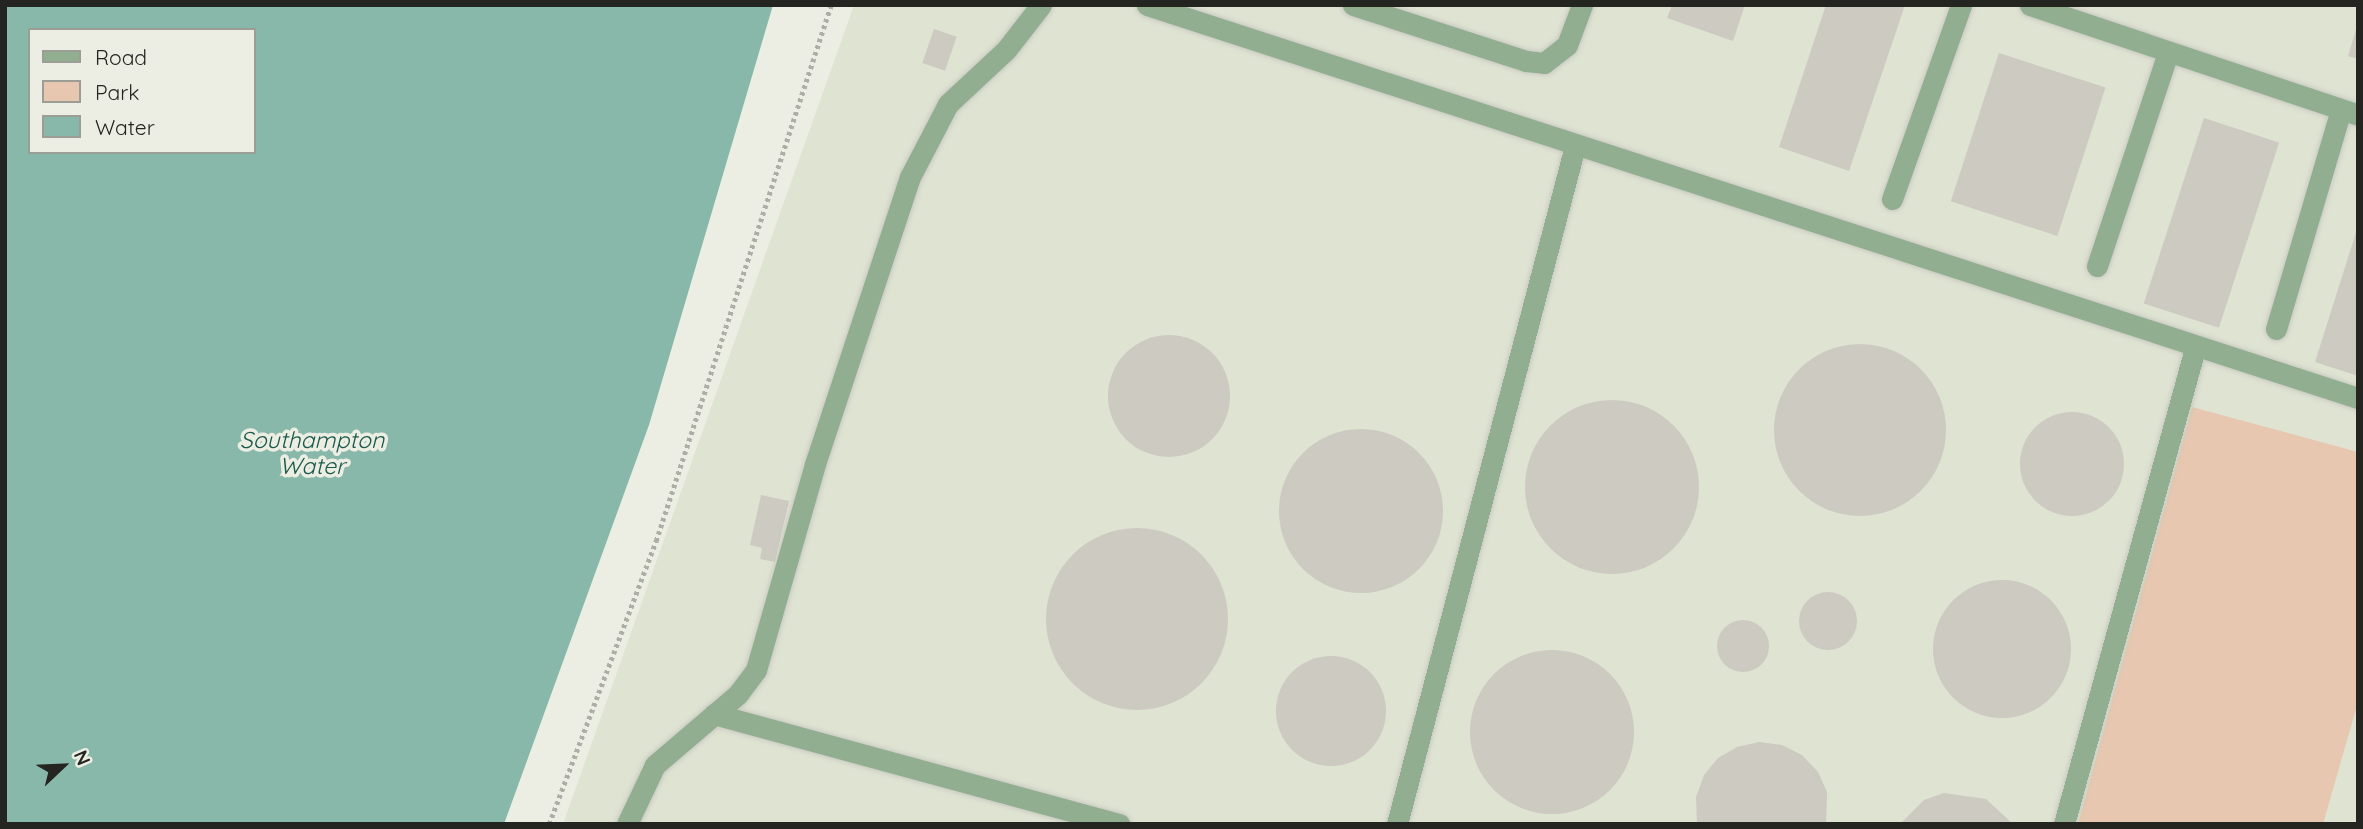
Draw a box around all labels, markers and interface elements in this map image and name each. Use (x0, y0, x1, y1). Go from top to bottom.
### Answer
legend (28, 28, 256, 154)
text: Road (95, 44, 147, 70)
text: Park (95, 79, 139, 105)
text: Water (95, 114, 155, 140)
water label: Southampton Water (240, 426, 384, 480)
north arrow (28, 731, 98, 801)
text: N (69, 747, 96, 769)

